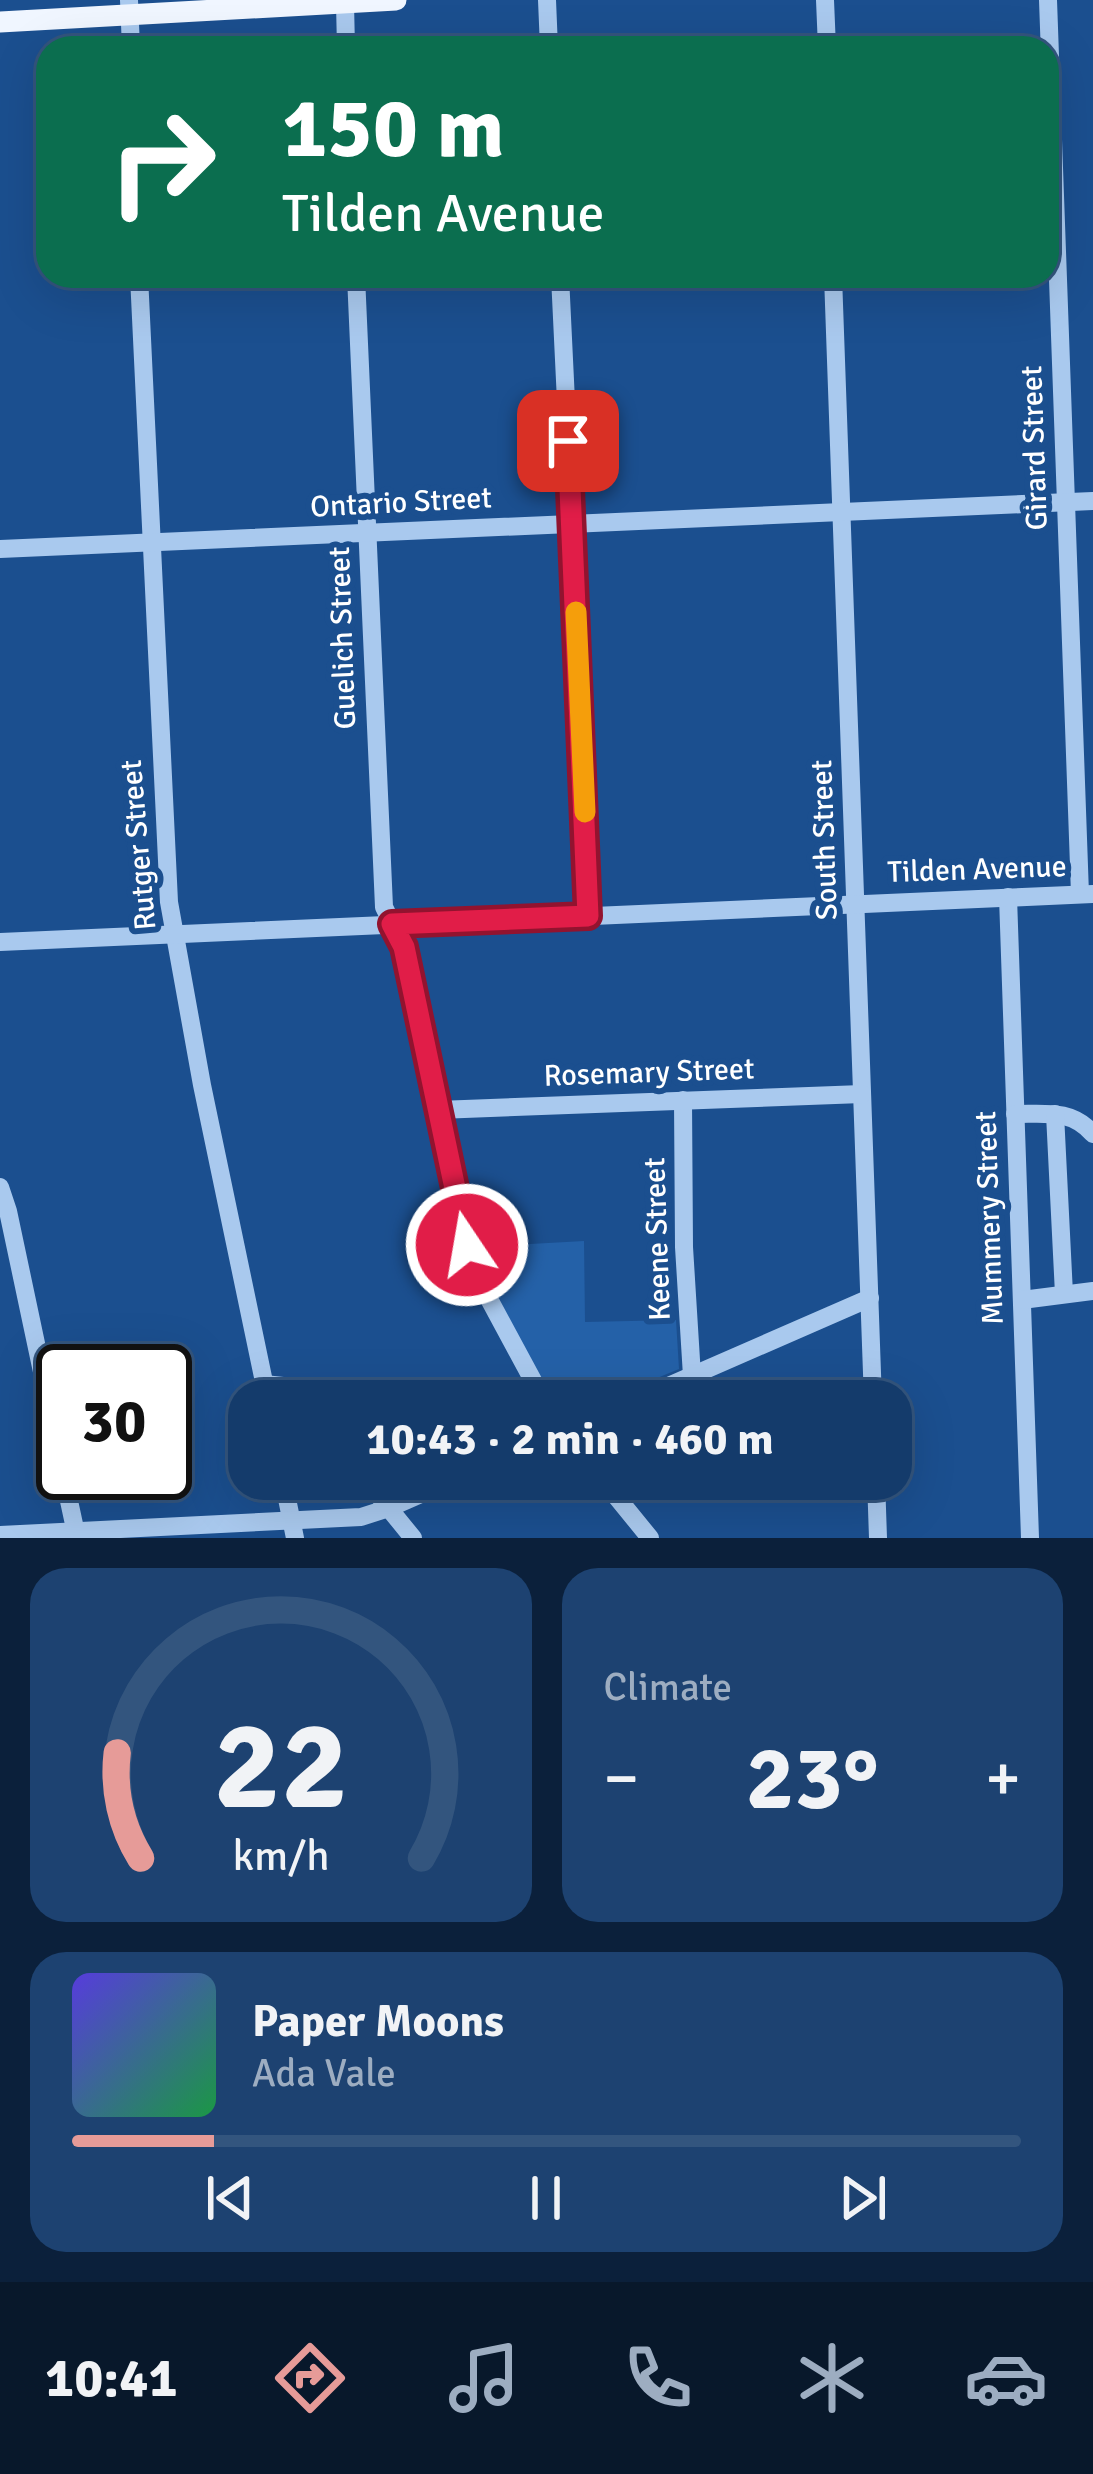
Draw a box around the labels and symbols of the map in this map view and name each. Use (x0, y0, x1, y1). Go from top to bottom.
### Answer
street label: Girard Street (1013, 365, 1056, 531)
pin (517, 390, 619, 492)
street label: Ontario Street (309, 479, 493, 526)
street label: Guelich Street (321, 546, 364, 730)
street label: Rutger Street (113, 758, 164, 932)
street label: South Street (803, 759, 846, 921)
street label: Tilden Avenue (887, 848, 1067, 891)
street label: Rosemary Street (543, 1050, 755, 1095)
street label: Mummery Street (967, 1110, 1012, 1326)
street label: Keene Street (636, 1157, 679, 1321)
position arrow (404, 1182, 530, 1308)
speed limit sign: 30 (36, 1344, 192, 1500)

